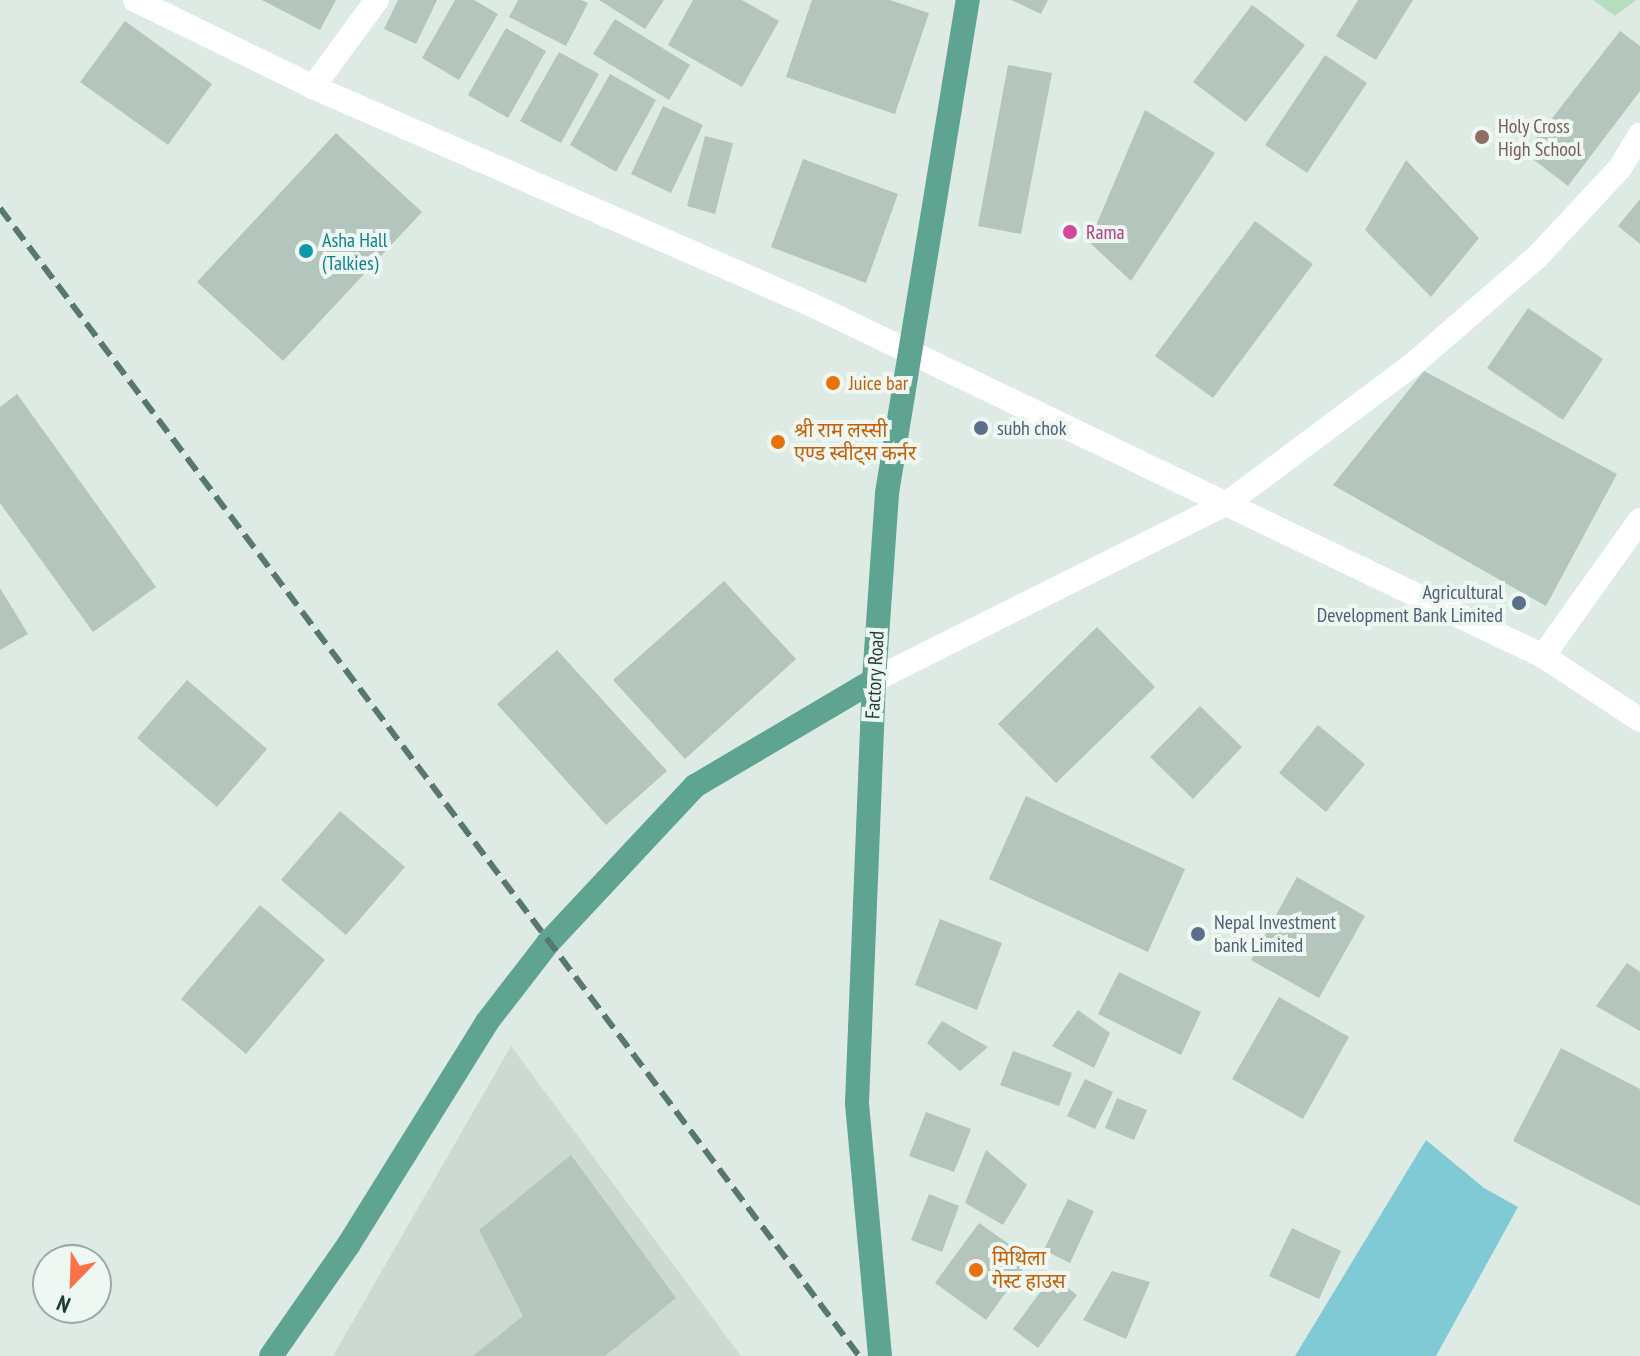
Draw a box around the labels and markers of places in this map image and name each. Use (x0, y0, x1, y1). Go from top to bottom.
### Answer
place label: Holy Cross High School (1498, 114, 1581, 161)
marker: Holy Cross High School (1473, 128, 1491, 146)
place label: Rama (1086, 220, 1125, 244)
marker: Rama (1061, 223, 1079, 241)
place label: Asha Hall (Talkies) (322, 228, 387, 275)
marker: Asha Hall (Talkies) (297, 242, 315, 260)
place label: Juice bar (849, 371, 908, 395)
marker: Juice bar (824, 374, 842, 392)
place label: subh chok (997, 416, 1066, 440)
place label: श्री राम लस्सी एण्ड स्वीट्स कर्नर (794, 418, 916, 465)
marker: subh chok (972, 419, 990, 437)
marker: श्री राम लस्सी एण्ड स्वीट्स कर्नर (769, 433, 787, 451)
place label: Agricultural Development Bank Limited (1316, 580, 1503, 627)
marker: Agricultural Development Bank Limited (1510, 594, 1528, 612)
place label: Nepal Investment bank Limited (1214, 910, 1336, 957)
marker: Nepal Investment bank Limited (1189, 925, 1207, 943)
place label: मिथिला गेस्ट हाउस (992, 1246, 1066, 1293)
marker: मिथिला गेस्ट हाउस (967, 1261, 985, 1279)

